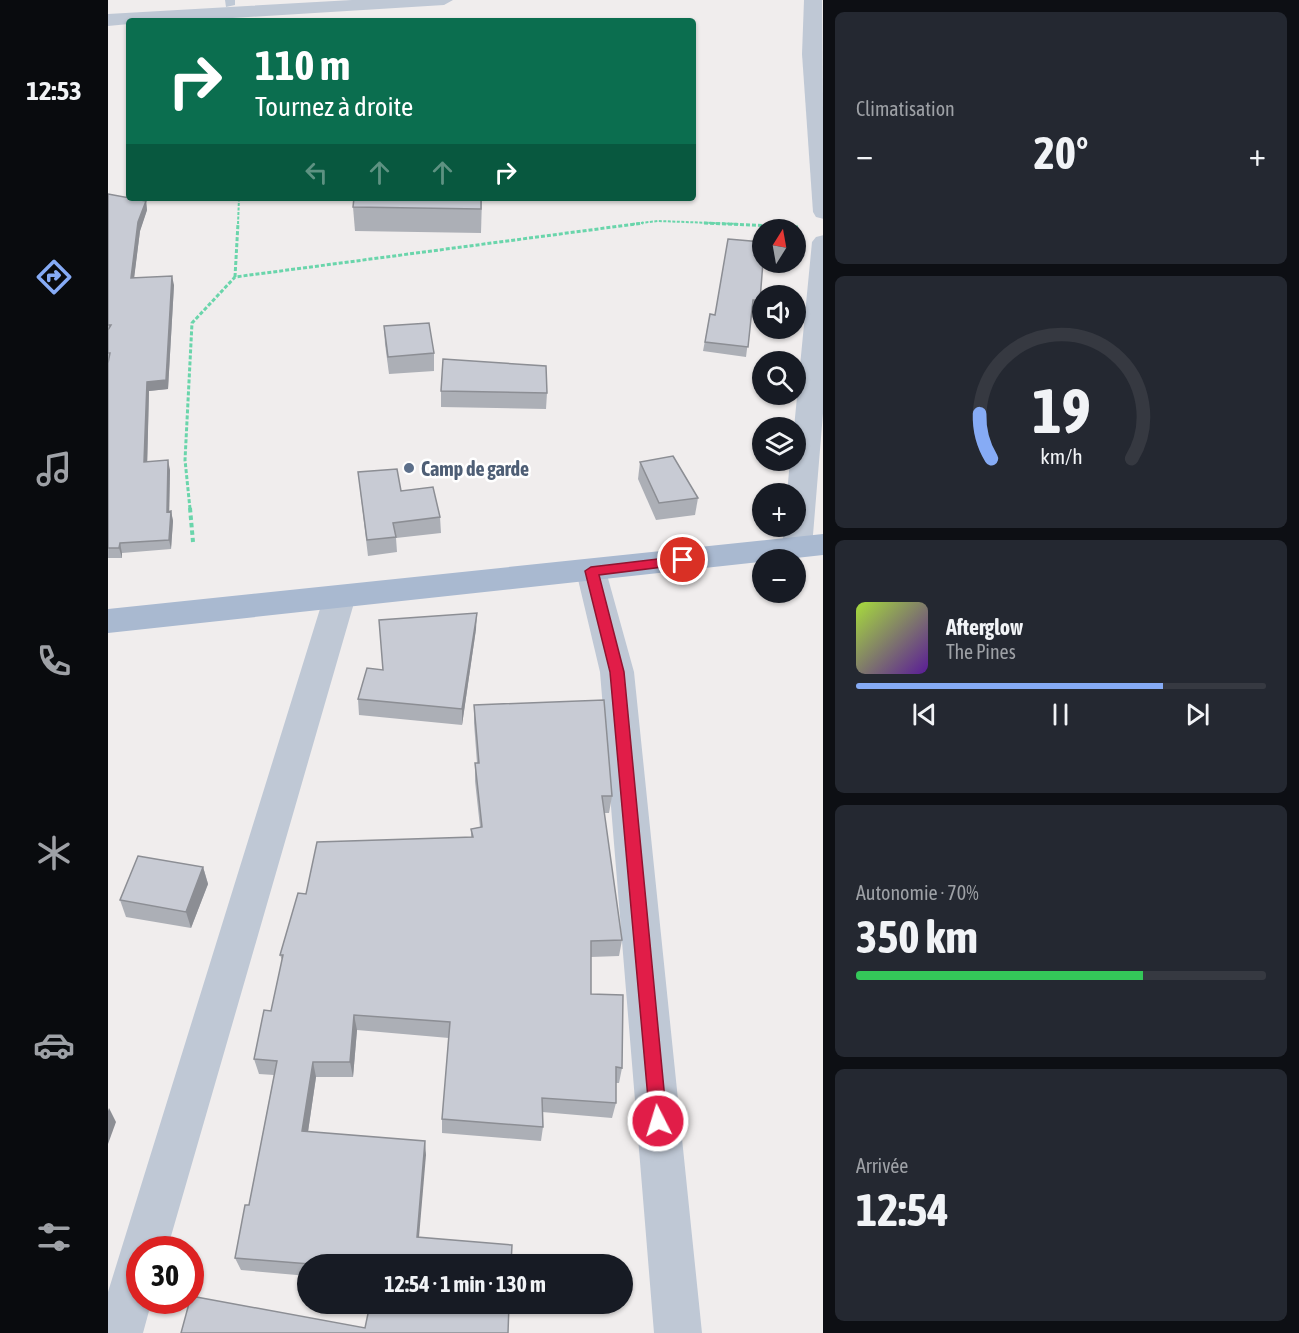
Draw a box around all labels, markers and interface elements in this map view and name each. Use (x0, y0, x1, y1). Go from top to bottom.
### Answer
text: 110 m (255, 41, 350, 89)
icon: right (156, 42, 234, 120)
text: 12:53 (26, 75, 82, 106)
text: Tournez à droite (255, 91, 413, 122)
text: Climatisation (856, 97, 955, 120)
text: 20° (1034, 127, 1088, 179)
text: − (856, 135, 873, 173)
text: + (1249, 135, 1266, 173)
icon: left (300, 156, 333, 189)
icon: ahead (363, 156, 396, 189)
icon: ahead (426, 156, 459, 189)
icon: right (489, 156, 522, 189)
north arrow (752, 219, 806, 273)
map controls (752, 219, 806, 603)
icon: directions (33, 256, 75, 298)
button: sound (752, 285, 806, 339)
button: search (752, 351, 806, 405)
text: 19 (1032, 375, 1090, 446)
button: layers (752, 417, 806, 471)
text: km/h (1040, 445, 1082, 470)
icon: music (33, 448, 75, 490)
place label: Camp de garde (421, 457, 529, 480)
marker: Camp de garde (402, 461, 416, 475)
button: + (752, 483, 806, 537)
pin (657, 534, 708, 585)
icon: arrive (666, 543, 699, 576)
button: − (752, 549, 806, 603)
text: Afterglow (946, 614, 1023, 640)
icon: phone (33, 640, 75, 682)
text: The Pines (946, 640, 1016, 663)
icon: previous (908, 698, 941, 731)
icon: pause (1044, 698, 1077, 731)
icon: next (1181, 698, 1214, 731)
icon: climate (33, 832, 75, 874)
text: Autonomie · 70% (856, 881, 979, 904)
text: 350 km (856, 911, 978, 963)
icon: car (33, 1024, 75, 1066)
position arrow (626, 1089, 690, 1153)
text: Arrivée (856, 1154, 908, 1177)
text: 12:54 (856, 1184, 949, 1236)
icon: filters (33, 1216, 75, 1258)
speed limit sign: 30 (126, 1236, 204, 1314)
text: 12:54 · 1 min · 130 m (384, 1271, 546, 1297)

